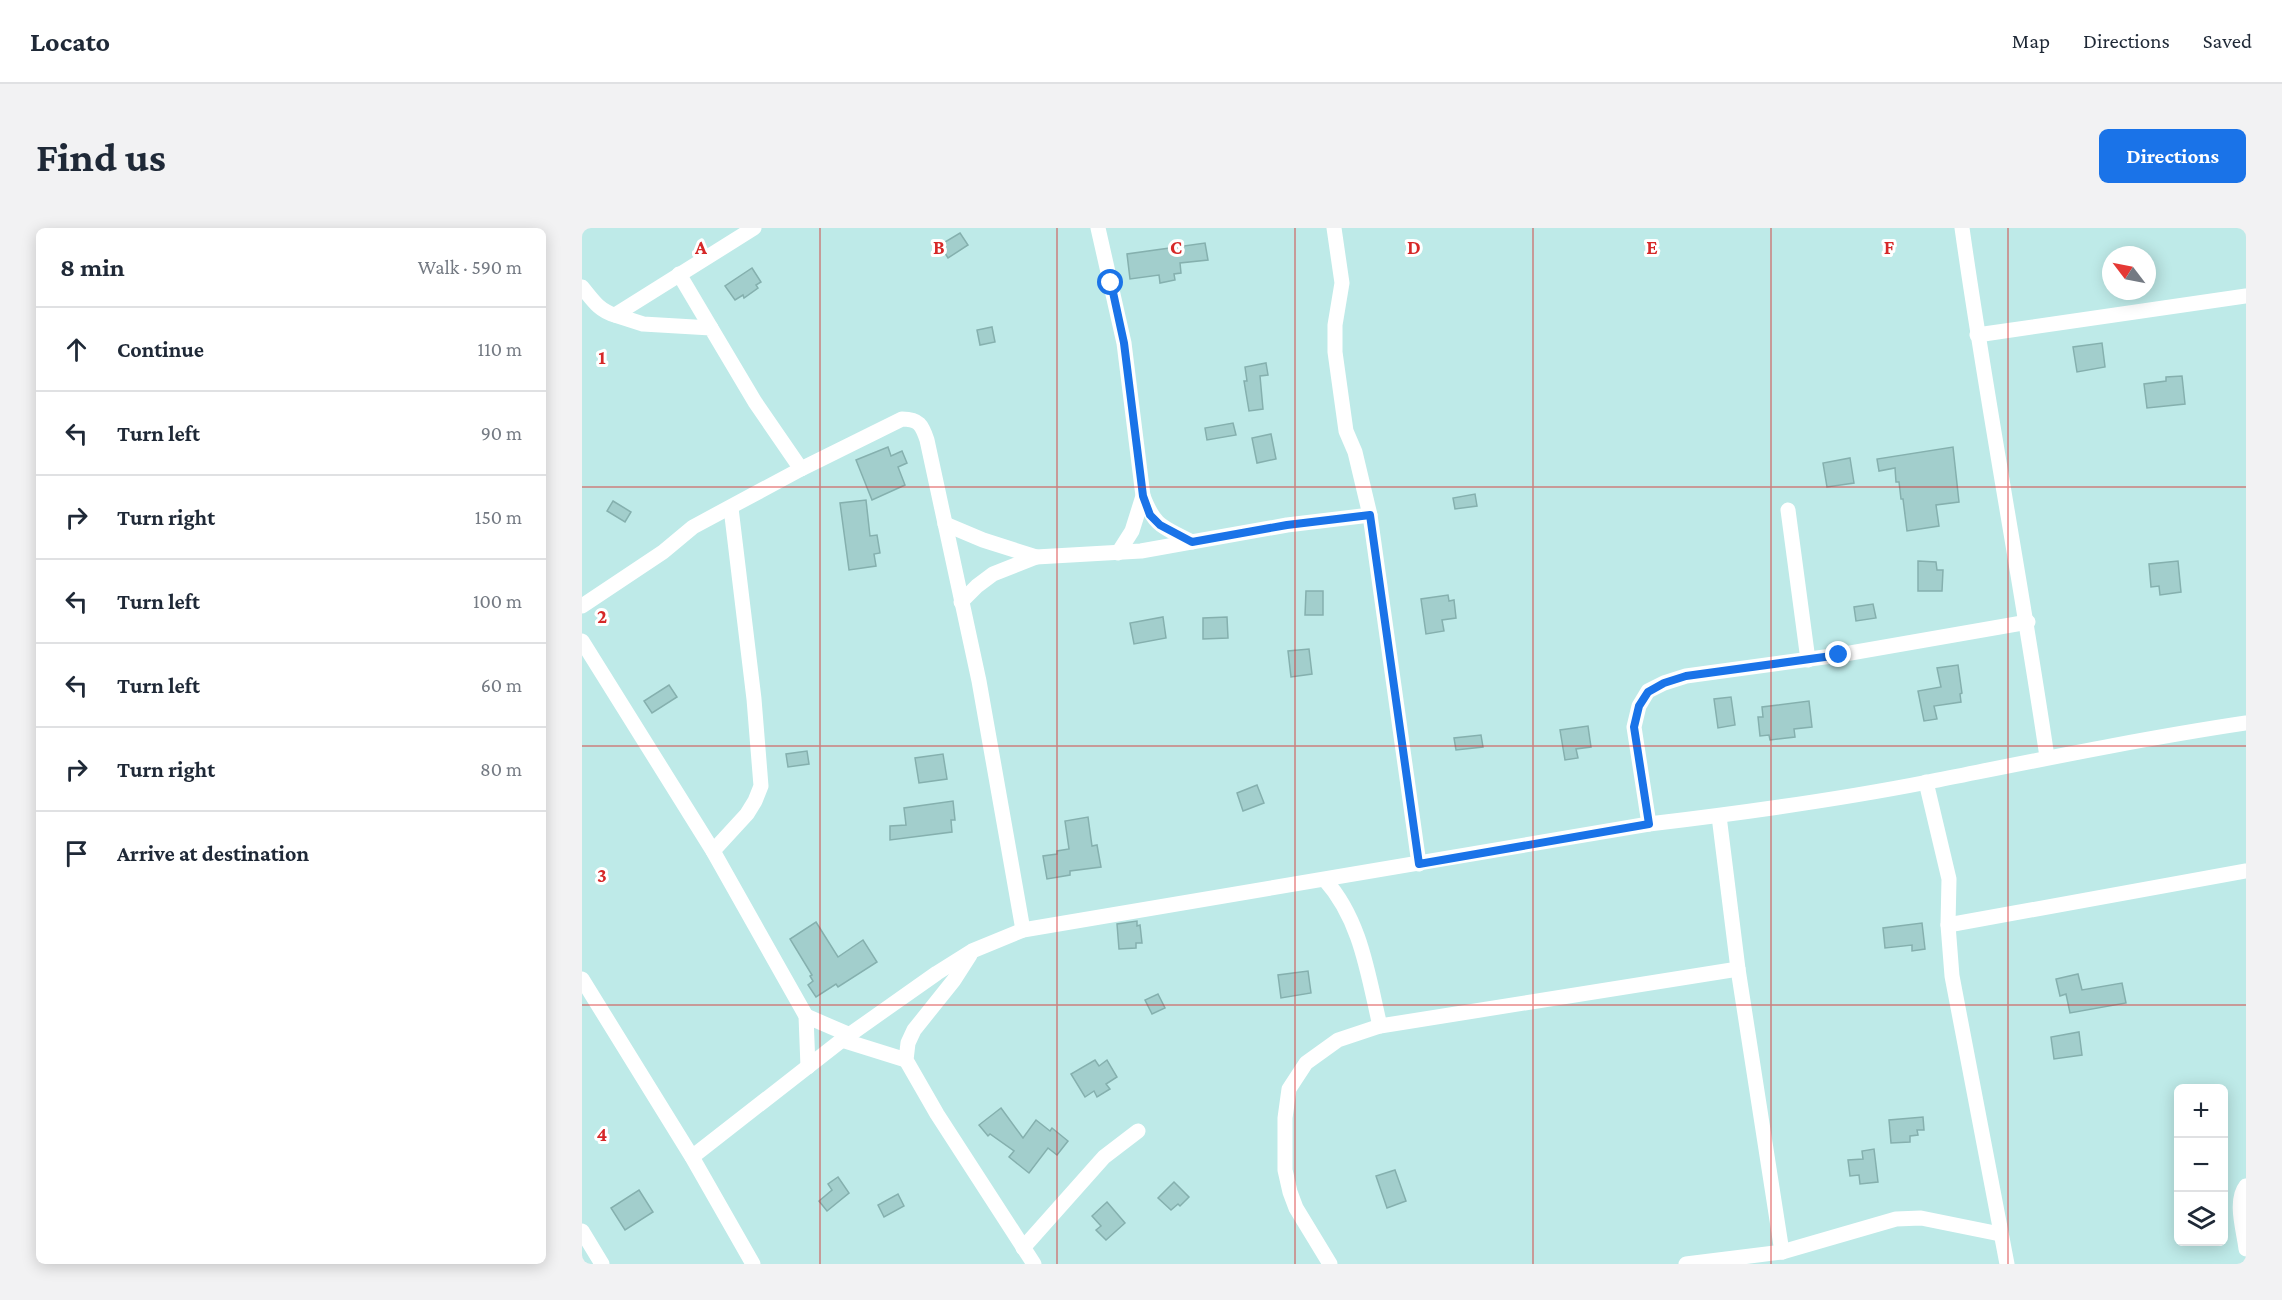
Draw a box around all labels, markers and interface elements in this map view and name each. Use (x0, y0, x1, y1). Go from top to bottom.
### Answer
text: Locato (30, 26, 110, 57)
text: Map (2012, 29, 2050, 53)
text: Directions (2083, 29, 2170, 53)
text: Saved (2203, 29, 2252, 53)
button: Directions (2099, 129, 2246, 183)
text: Find us (36, 133, 166, 180)
text: A (694, 236, 708, 258)
text: B (933, 236, 945, 258)
text: C (1170, 236, 1182, 258)
text: D (1407, 236, 1421, 258)
text: E (1646, 236, 1658, 258)
text: F (1884, 236, 1895, 258)
north arrow (2102, 246, 2156, 300)
text: 8 min (60, 253, 125, 282)
text: Walk · 590 m (418, 256, 522, 278)
route start (1097, 269, 1123, 295)
icon: ahead (60, 333, 93, 366)
text: Continue (117, 337, 204, 362)
text: 110 m (478, 338, 522, 360)
text: 1 (598, 346, 606, 368)
icon: left (60, 417, 93, 450)
text: Turn left (117, 421, 200, 446)
text: 90 m (481, 422, 522, 444)
icon: right (60, 501, 93, 534)
text: Turn right (117, 505, 215, 530)
text: 150 m (475, 506, 522, 528)
icon: left (60, 585, 93, 618)
text: Turn left (117, 589, 200, 614)
text: 100 m (473, 590, 522, 612)
text: 2 (597, 605, 607, 627)
route end (1825, 641, 1851, 667)
icon: left (60, 669, 93, 702)
text: Turn left (117, 673, 200, 698)
text: 60 m (481, 674, 522, 696)
icon: right (60, 753, 93, 786)
text: Turn right (117, 757, 215, 782)
text: 80 m (480, 758, 522, 780)
icon: arrive (60, 837, 93, 870)
text: Arrive at destination (117, 841, 309, 866)
text: 3 (597, 864, 607, 886)
map controls (2174, 1084, 2228, 1246)
button: + (2174, 1084, 2228, 1138)
text: 4 (597, 1123, 608, 1145)
button: − (2174, 1138, 2228, 1192)
button: layers (2174, 1192, 2228, 1246)

